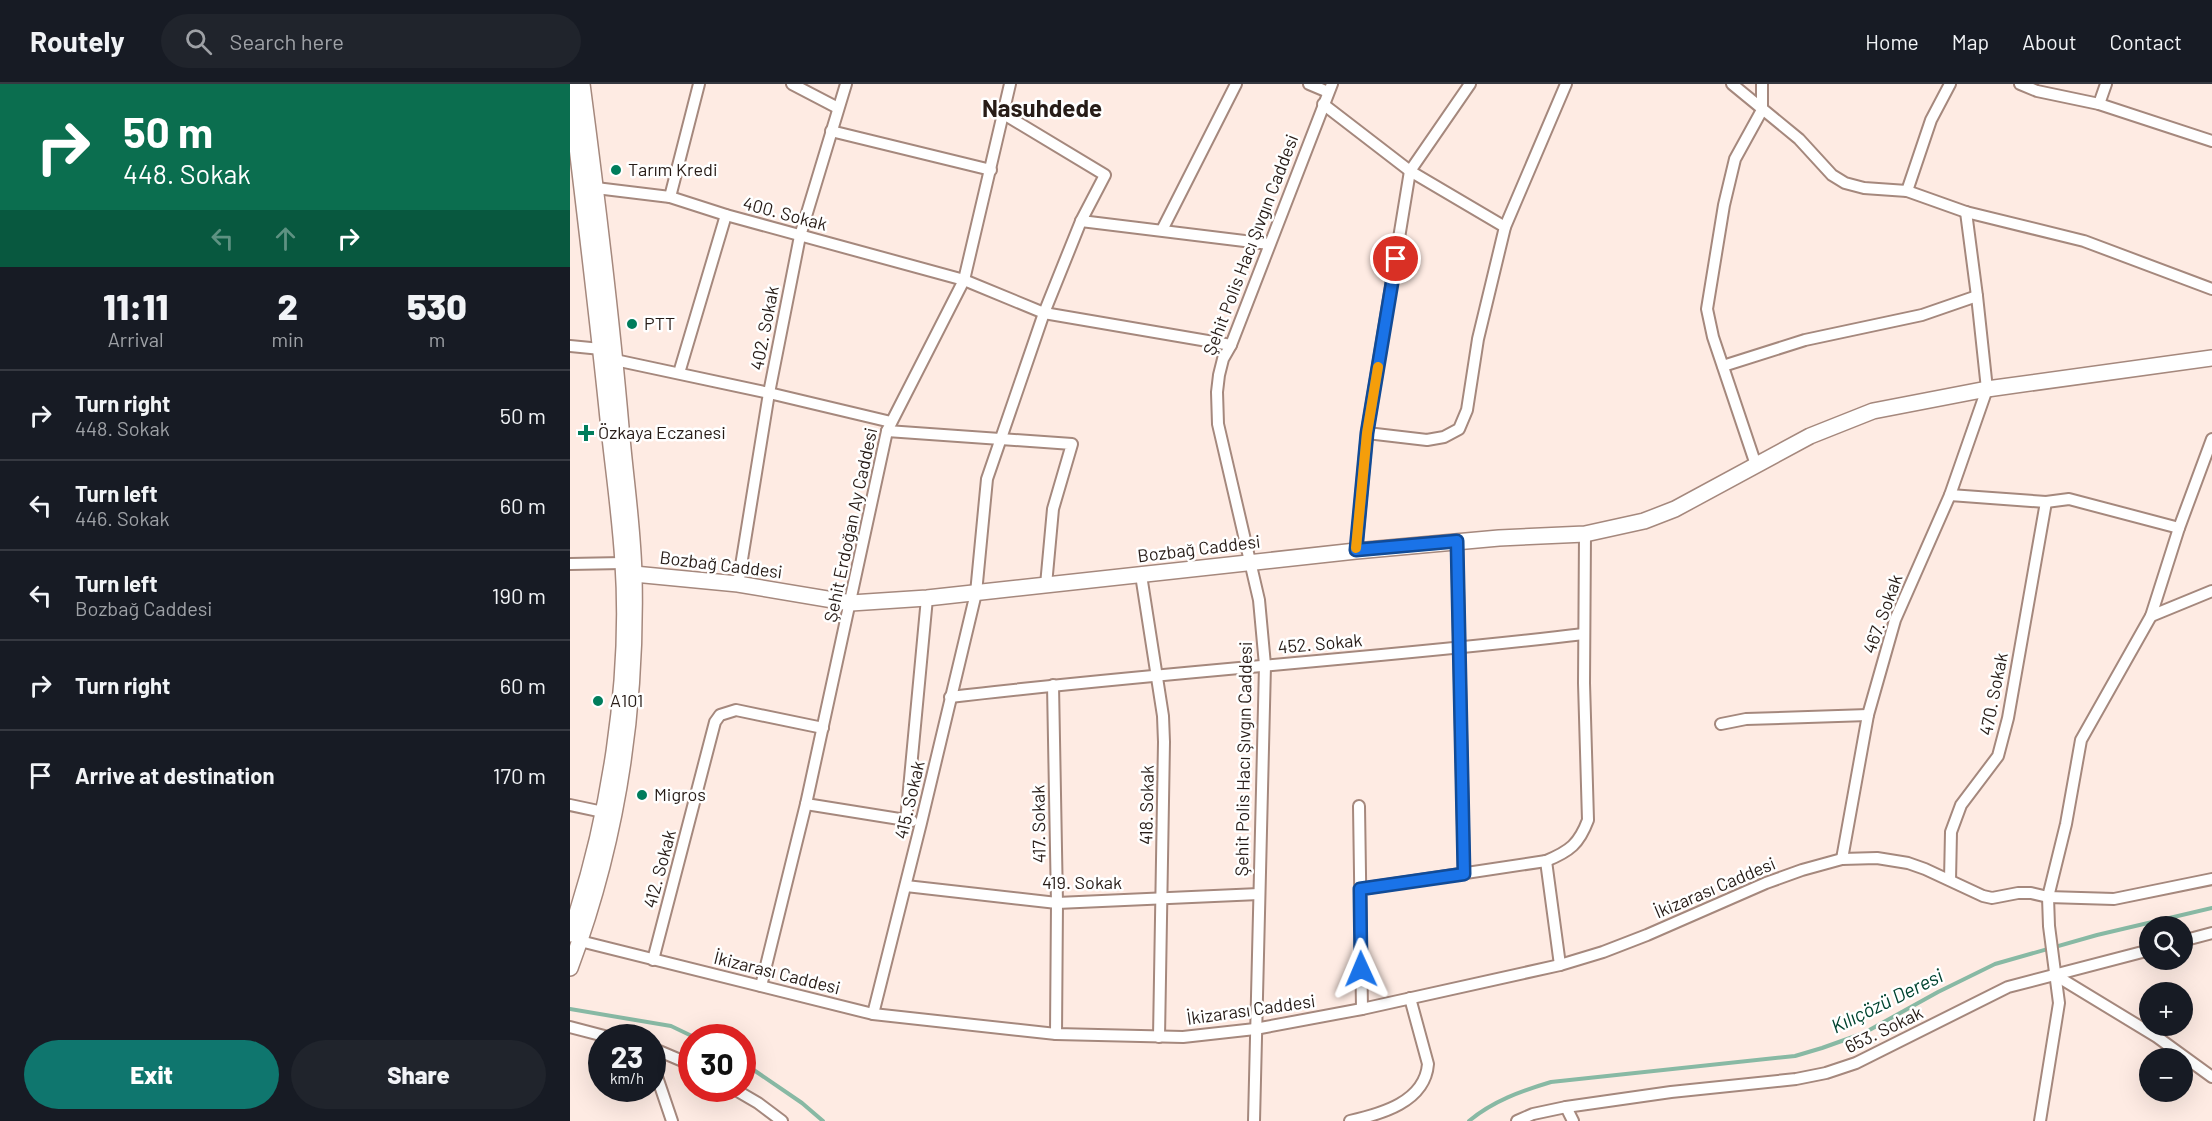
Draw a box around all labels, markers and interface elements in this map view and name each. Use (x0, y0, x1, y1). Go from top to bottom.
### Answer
search box (161, 14, 581, 68)
text: Routely (30, 24, 125, 58)
icon: search (182, 25, 215, 58)
text: Search here (230, 28, 344, 54)
text: Home (1865, 29, 1919, 54)
text: Map (1952, 29, 1989, 54)
text: About (2022, 29, 2077, 54)
text: Contact (2110, 29, 2182, 54)
district label: Nasuhdede (982, 93, 1102, 122)
text: 50 m (123, 106, 213, 156)
icon: right (24, 108, 102, 186)
street label: Şehit Polis Hacı Şıvgın Caddesi (1198, 131, 1302, 358)
text: 448. Sokak (123, 157, 251, 189)
place label: Tarım Kredi (628, 158, 718, 180)
marker: Tarım Kredi (609, 163, 623, 177)
street label: 400. Sokak (741, 191, 830, 235)
icon: left (206, 222, 239, 255)
icon: ahead (269, 222, 302, 255)
icon: right (332, 222, 365, 255)
pin (1370, 233, 1421, 284)
icon: arrive (1379, 242, 1412, 275)
text: 11:11 (103, 284, 168, 327)
text: 2 (277, 284, 298, 327)
text: 530 (407, 284, 467, 327)
street label: 402. Sokak (745, 284, 783, 372)
place label: PTT (644, 312, 675, 334)
marker: PTT (625, 317, 639, 331)
text: Arrival (108, 327, 164, 351)
text: min (271, 327, 304, 351)
text: m (429, 327, 445, 351)
text: Turn right (75, 390, 170, 416)
icon: right (24, 399, 57, 432)
text: 50 m (500, 402, 546, 428)
text: 448. Sokak (75, 416, 170, 440)
place label: Özkaya Eczanesi (598, 421, 726, 443)
marker: Özkaya Eczanesi (579, 426, 593, 440)
street label: Şehit Erdoğan Ay Caddesi (819, 426, 881, 624)
text: Turn left (75, 480, 158, 506)
icon: left (24, 489, 57, 522)
text: 60 m (500, 492, 546, 518)
text: 446. Sokak (75, 506, 170, 530)
street label: Bozbağ Caddesi (1136, 530, 1262, 566)
street label: Bozbağ Caddesi (658, 546, 784, 582)
text: Turn left (75, 570, 158, 596)
street label: 467. Sokak (1858, 571, 1907, 656)
icon: left (24, 579, 57, 612)
text: 190 m (492, 582, 546, 608)
text: Bozbağ Caddesi (75, 596, 212, 620)
street label: 452. Sokak (1277, 628, 1363, 658)
street label: Şehit Polis Hacı Şıvgın Caddesi (1230, 641, 1256, 877)
street label: 470. Sokak (1974, 650, 2012, 737)
icon: right (24, 669, 57, 702)
text: Turn right (75, 672, 170, 698)
text: 60 m (500, 672, 546, 698)
place label: A101 (610, 689, 643, 711)
marker: A101 (591, 694, 605, 708)
street label: 415. Sokak (889, 758, 929, 841)
icon: arrive (24, 759, 57, 792)
text: Arrive at destination (75, 762, 274, 788)
text: 170 m (493, 762, 546, 788)
street label: 418. Sokak (1134, 765, 1158, 845)
place label: Migros (654, 783, 706, 805)
street label: 417. Sokak (1026, 785, 1050, 863)
marker: Migros (635, 788, 649, 802)
street label: 412. Sokak (638, 827, 680, 910)
street label: İkizarası Caddesi (1651, 852, 1779, 923)
street label: 419. Sokak (1042, 871, 1122, 893)
map controls (2139, 916, 2193, 1102)
button: search (2139, 916, 2193, 970)
position arrow (1329, 937, 1393, 1001)
street label: İkizarası Caddesi (712, 946, 843, 998)
water label: Kılıçözü Deresi (1827, 963, 1947, 1038)
button: + (2139, 982, 2193, 1036)
street label: İkizarası Caddesi (1185, 989, 1317, 1029)
street label: 653. Sokak (1841, 1001, 1926, 1057)
speed limit sign: 30 (678, 1024, 756, 1102)
text: 23 (611, 1038, 643, 1074)
button: Exit (24, 1040, 279, 1109)
button: Share (291, 1040, 546, 1109)
button: − (2139, 1048, 2193, 1102)
text: km/h (610, 1069, 644, 1087)

